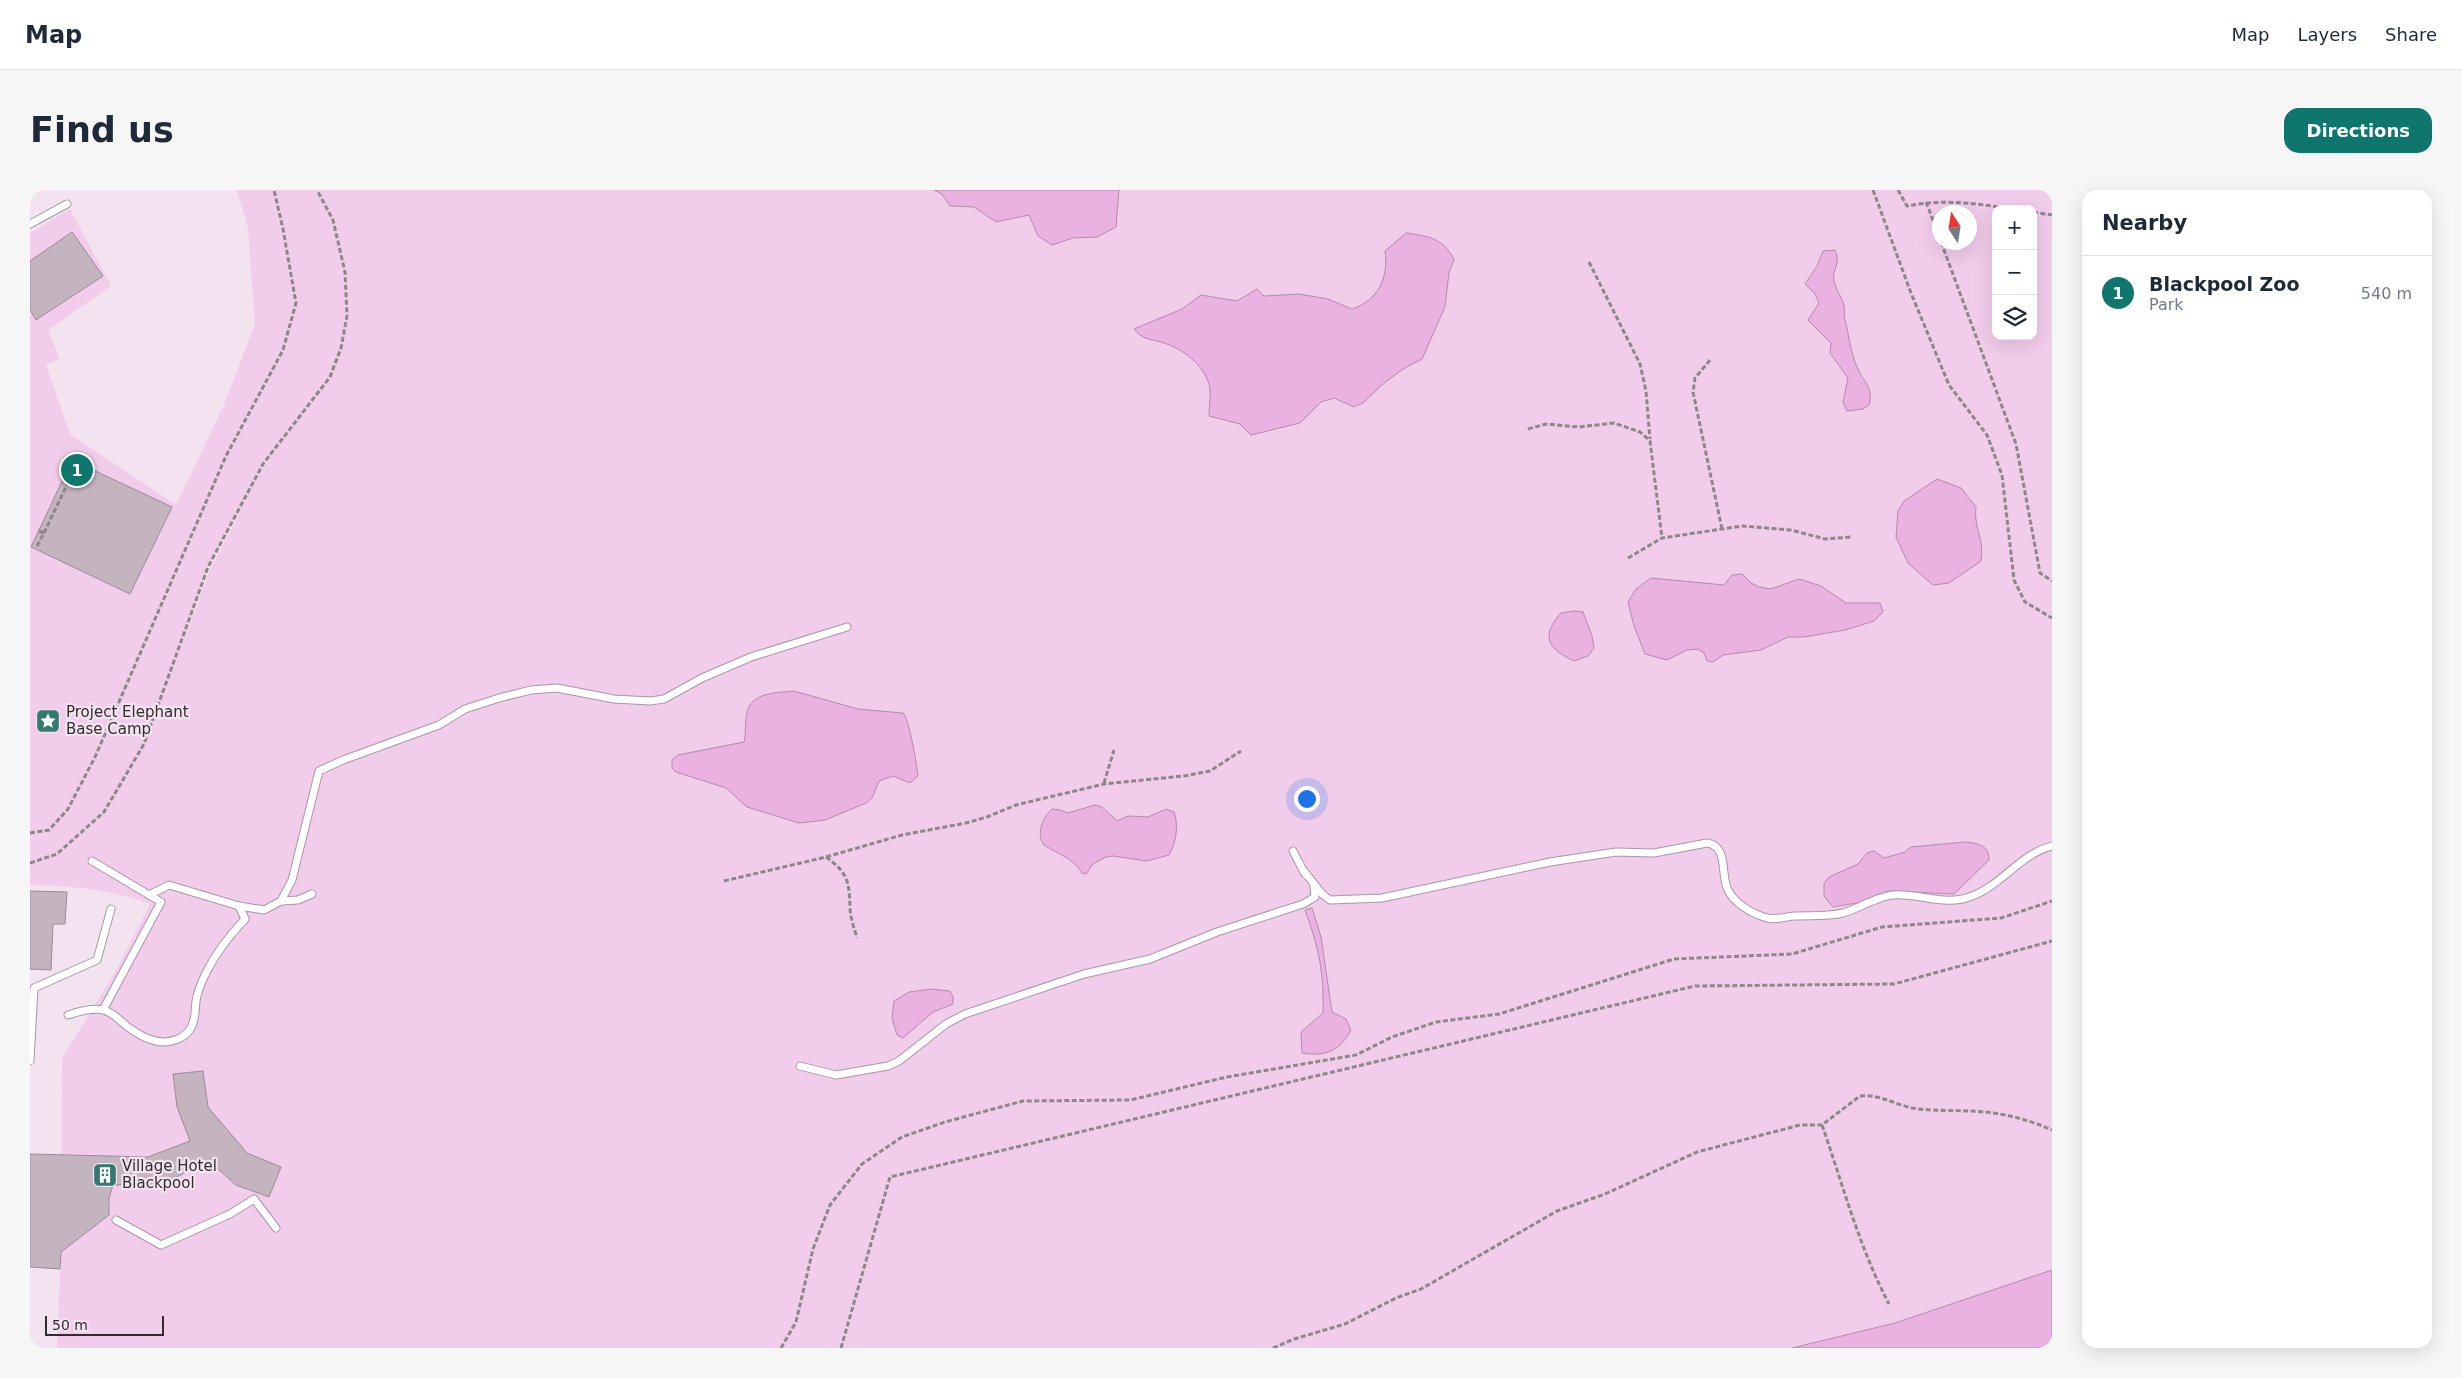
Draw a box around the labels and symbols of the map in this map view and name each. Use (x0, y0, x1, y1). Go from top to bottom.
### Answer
north arrow (1932, 205, 1977, 250)
pin: 1 (61, 451, 93, 489)
place label: Project Elephant Base Camp (66, 703, 189, 738)
place icon: Project Elephant Base Camp (35, 708, 61, 734)
your location (1294, 786, 1320, 812)
place label: Village Hotel Blackpool (122, 1157, 217, 1192)
building icon: Village Hotel Blackpool (92, 1162, 118, 1188)
scale bar (45, 1313, 164, 1336)

